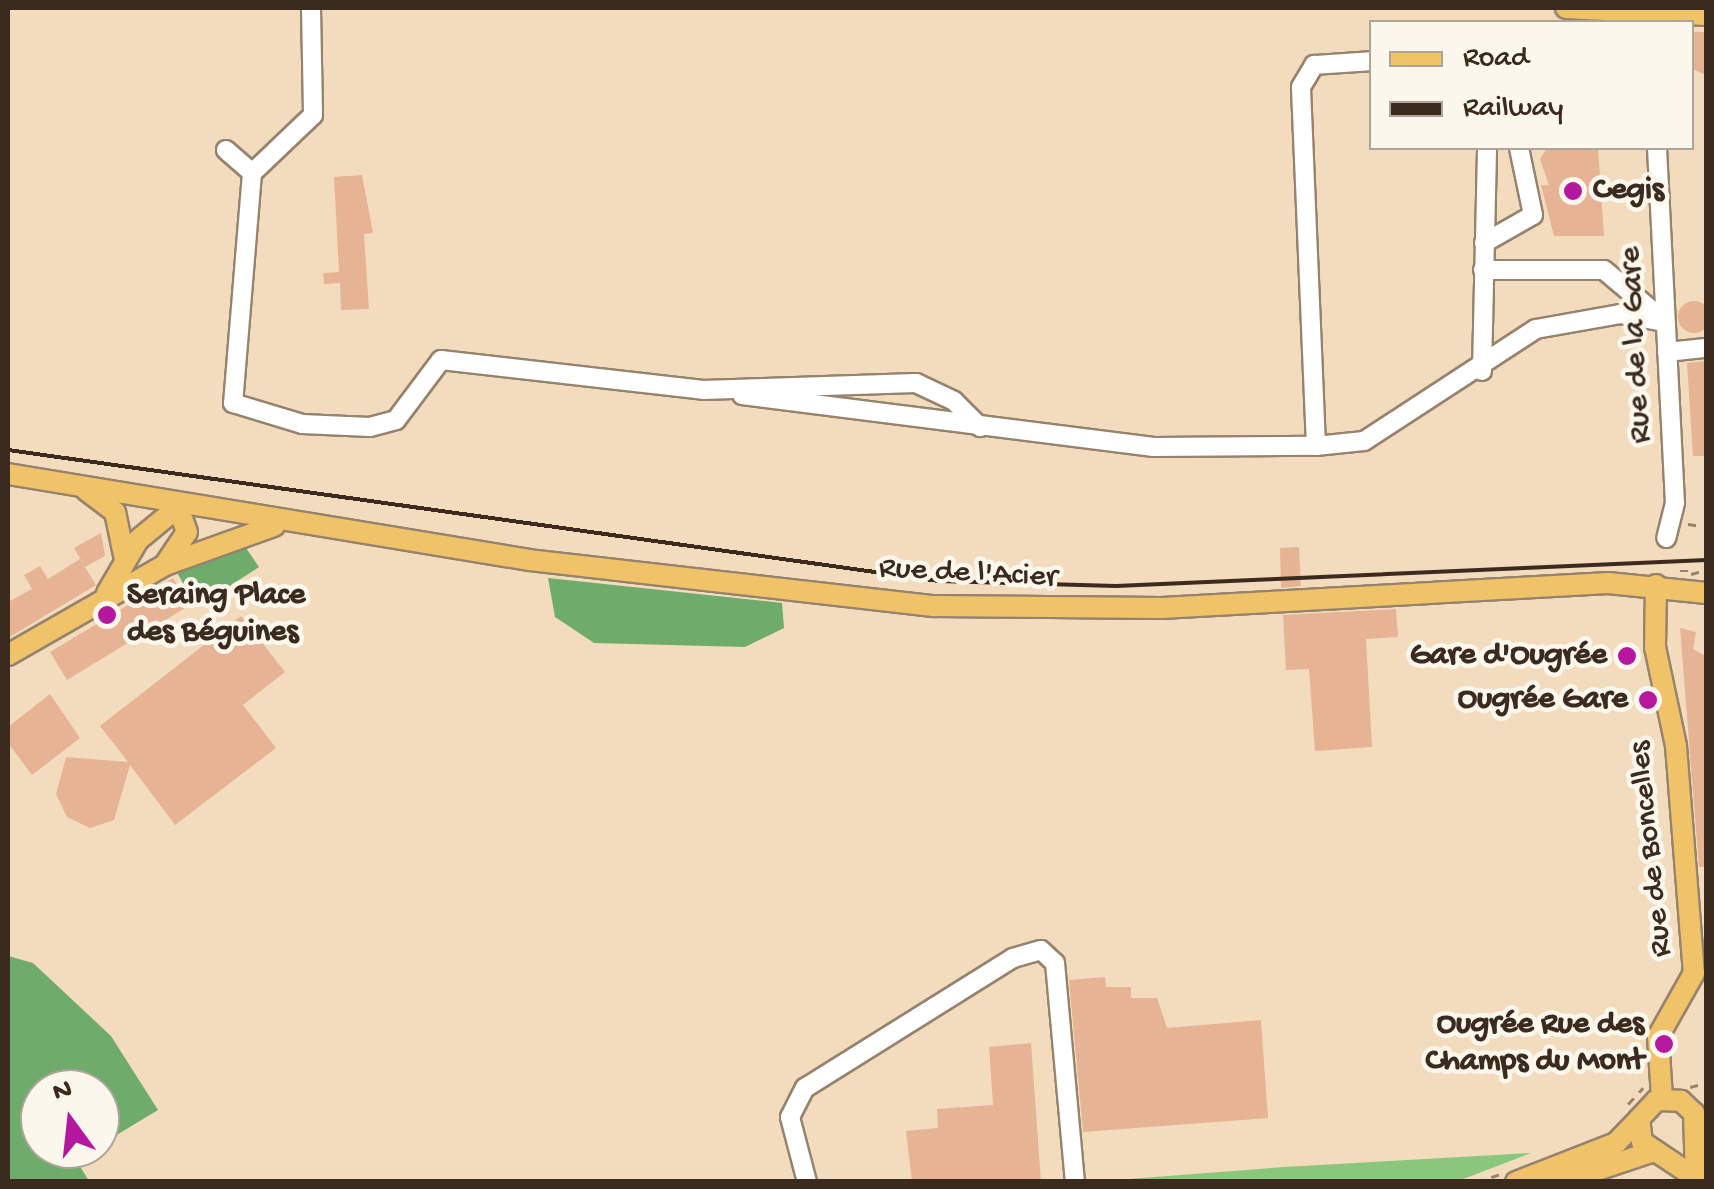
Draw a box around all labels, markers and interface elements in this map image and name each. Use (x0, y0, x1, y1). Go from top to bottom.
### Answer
legend (1369, 20, 1694, 150)
text: Road (1463, 42, 1529, 77)
text: Railway (1463, 92, 1563, 127)
place label: Cegis (1593, 172, 1664, 210)
marker: Cegis (1562, 180, 1584, 202)
street label: Rue de la Gare (1613, 246, 1661, 444)
street label: Rue de l'Acier (878, 550, 1058, 598)
place label: Seraing Place des Béguines (127, 578, 305, 653)
marker: Seraing Place des Béguines (96, 604, 118, 626)
place label: Gare d'Ougrée (1410, 637, 1607, 675)
marker: Gare d'Ougrée (1616, 645, 1638, 667)
place label: Ougrée Gare (1458, 681, 1628, 719)
marker: Ougrée Gare (1637, 689, 1659, 711)
street label: Rue de Boncelles (1622, 739, 1682, 959)
place label: Ougrée Rue des Champs du Mont (1425, 1007, 1644, 1082)
marker: Ougrée Rue des Champs du Mont (1653, 1033, 1675, 1055)
north arrow (20, 1069, 120, 1169)
text: N (50, 1073, 76, 1110)

